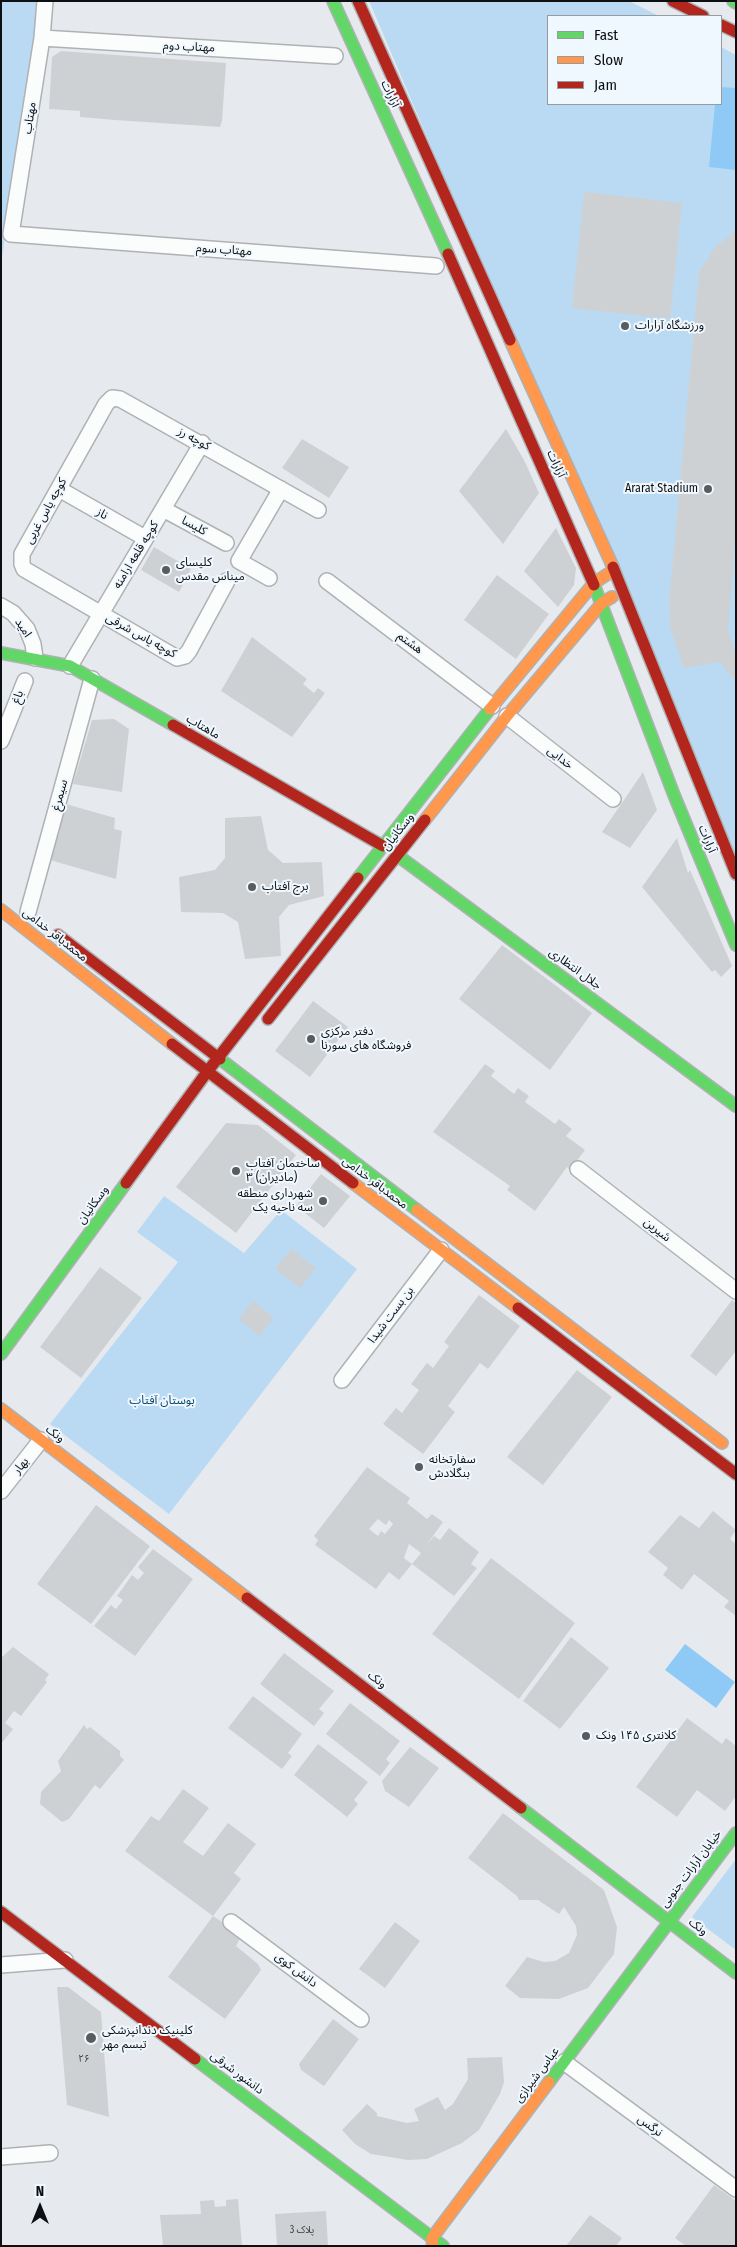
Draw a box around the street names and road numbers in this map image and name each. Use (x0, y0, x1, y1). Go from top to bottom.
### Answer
street label: مهتاب دوم (163, 38, 215, 56)
street label: آرارات (377, 78, 403, 110)
street label: مهتاب (20, 101, 40, 135)
street label: مهتاب سوم (196, 241, 252, 259)
street label: کوچه رز (175, 424, 213, 454)
street label: آرارات (544, 448, 568, 480)
street label: کوچه یاس غربی (22, 475, 70, 547)
street label: ناز (94, 505, 110, 523)
street label: کلیسا (179, 513, 209, 539)
street label: کوچه قلعه ارامنه (110, 519, 162, 591)
street label: کوچه یاس شرقی (103, 611, 179, 661)
street label: امید (12, 616, 34, 640)
street label: هشتم (394, 629, 426, 657)
street label: باغ (9, 688, 27, 706)
street label: ماهتاب (184, 712, 222, 742)
street label: خدایی (544, 743, 576, 773)
street label: سیمرغ (49, 778, 71, 812)
street label: وسکانیان (379, 810, 417, 854)
street label: آرارات (695, 823, 719, 855)
street label: محمدباقر خدامی (20, 905, 90, 965)
street label: جلال انتظاری (546, 945, 604, 993)
street label: محمدباقر خدامی (339, 1154, 411, 1212)
street label: وسکانیان (74, 1183, 112, 1227)
street label: شیرین (641, 1215, 673, 1245)
street label: بن بست شیدا (365, 1284, 417, 1346)
street label: ونک (43, 1422, 67, 1446)
street label: بهار (10, 1455, 32, 1477)
street label: ونک (365, 1668, 389, 1692)
street label: خیابان آرارات جنوبی (657, 1827, 725, 1911)
street label: ونک (686, 1915, 710, 1939)
street label: دانش کوی (272, 1949, 320, 1991)
street label: عباس شیرازی (511, 2044, 563, 2106)
street label: دانشور شرقی (208, 2048, 266, 2098)
street label: نرگس (635, 2112, 665, 2140)

